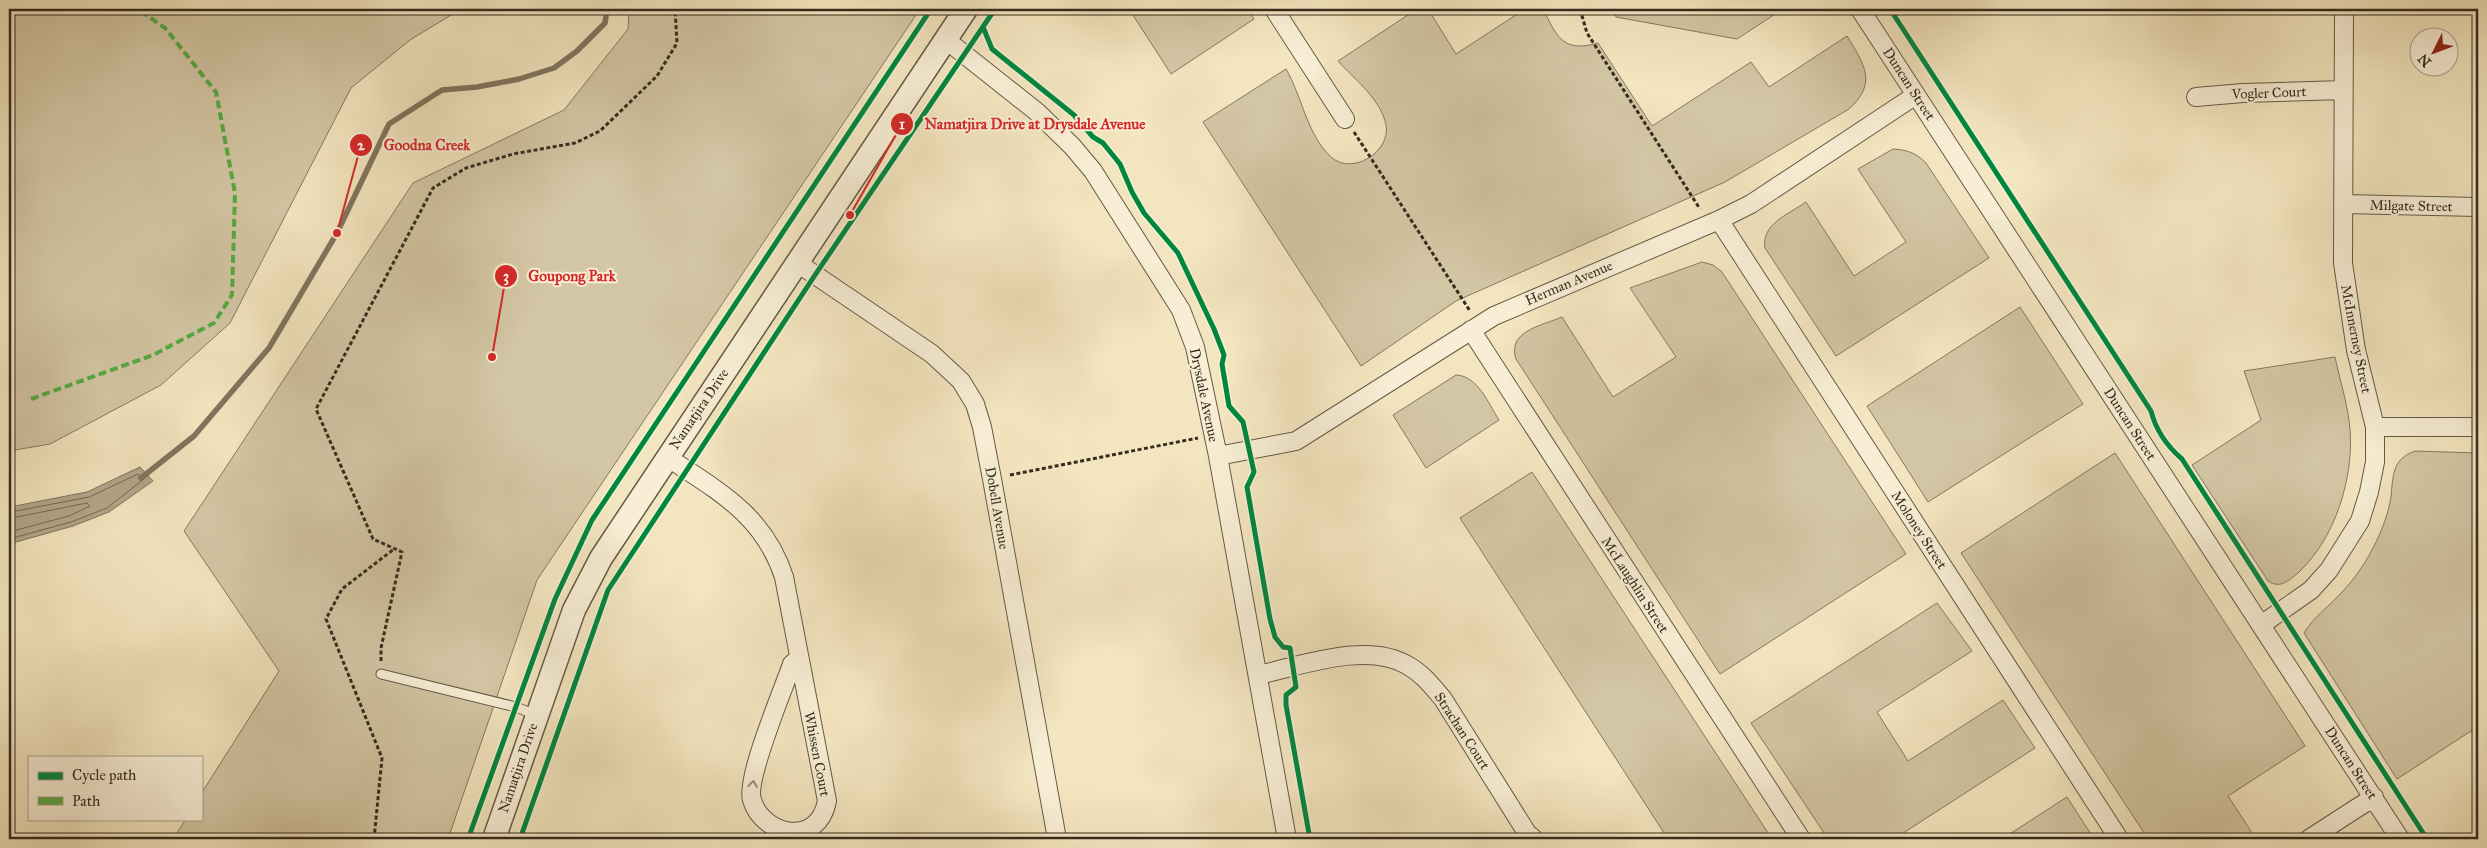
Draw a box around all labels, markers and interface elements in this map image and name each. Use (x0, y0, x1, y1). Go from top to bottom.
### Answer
north arrow (2410, 28, 2460, 78)
street label: Duncan Street (1879, 44, 1939, 124)
text: N (2414, 50, 2435, 70)
street label: Vogler Court (2230, 83, 2307, 103)
callout: Namatjira Drive at Drysdale Avenue (889, 109, 1155, 139)
text: 1 (899, 115, 905, 133)
text: Namatjira Drive at Drysdale Avenue (924, 115, 1146, 134)
callout: Goodna Creek (349, 130, 481, 160)
text: 2 (357, 136, 365, 154)
text: Goodna Creek (384, 136, 471, 154)
street label: Milgate Street (2369, 197, 2453, 215)
street label: Herman Avenue (1523, 257, 1615, 309)
callout: Goupong Park (493, 261, 626, 291)
text: 3 (503, 267, 509, 286)
text: Goupong Park (528, 267, 617, 286)
street label: McInnerney Street (2337, 283, 2375, 395)
street label: Drysdale Avenue (1186, 347, 1222, 444)
street label: Namatjira Drive (666, 365, 732, 453)
street label: Duncan Street (2100, 384, 2160, 464)
street label: Dobell Avenue (981, 465, 1013, 551)
street label: Moloney Street (1887, 488, 1951, 572)
street label: McLaughlin Street (1598, 534, 1672, 636)
street label: Strachan Court (1431, 689, 1493, 773)
street label: Whissen Court (800, 710, 834, 798)
street label: Namatjira Drive (495, 721, 541, 815)
street label: Duncan Street (2321, 723, 2381, 803)
legend (28, 756, 202, 820)
text: Cycle path (72, 766, 137, 784)
one-way arrow (747, 780, 758, 788)
text: Path (72, 792, 101, 810)

